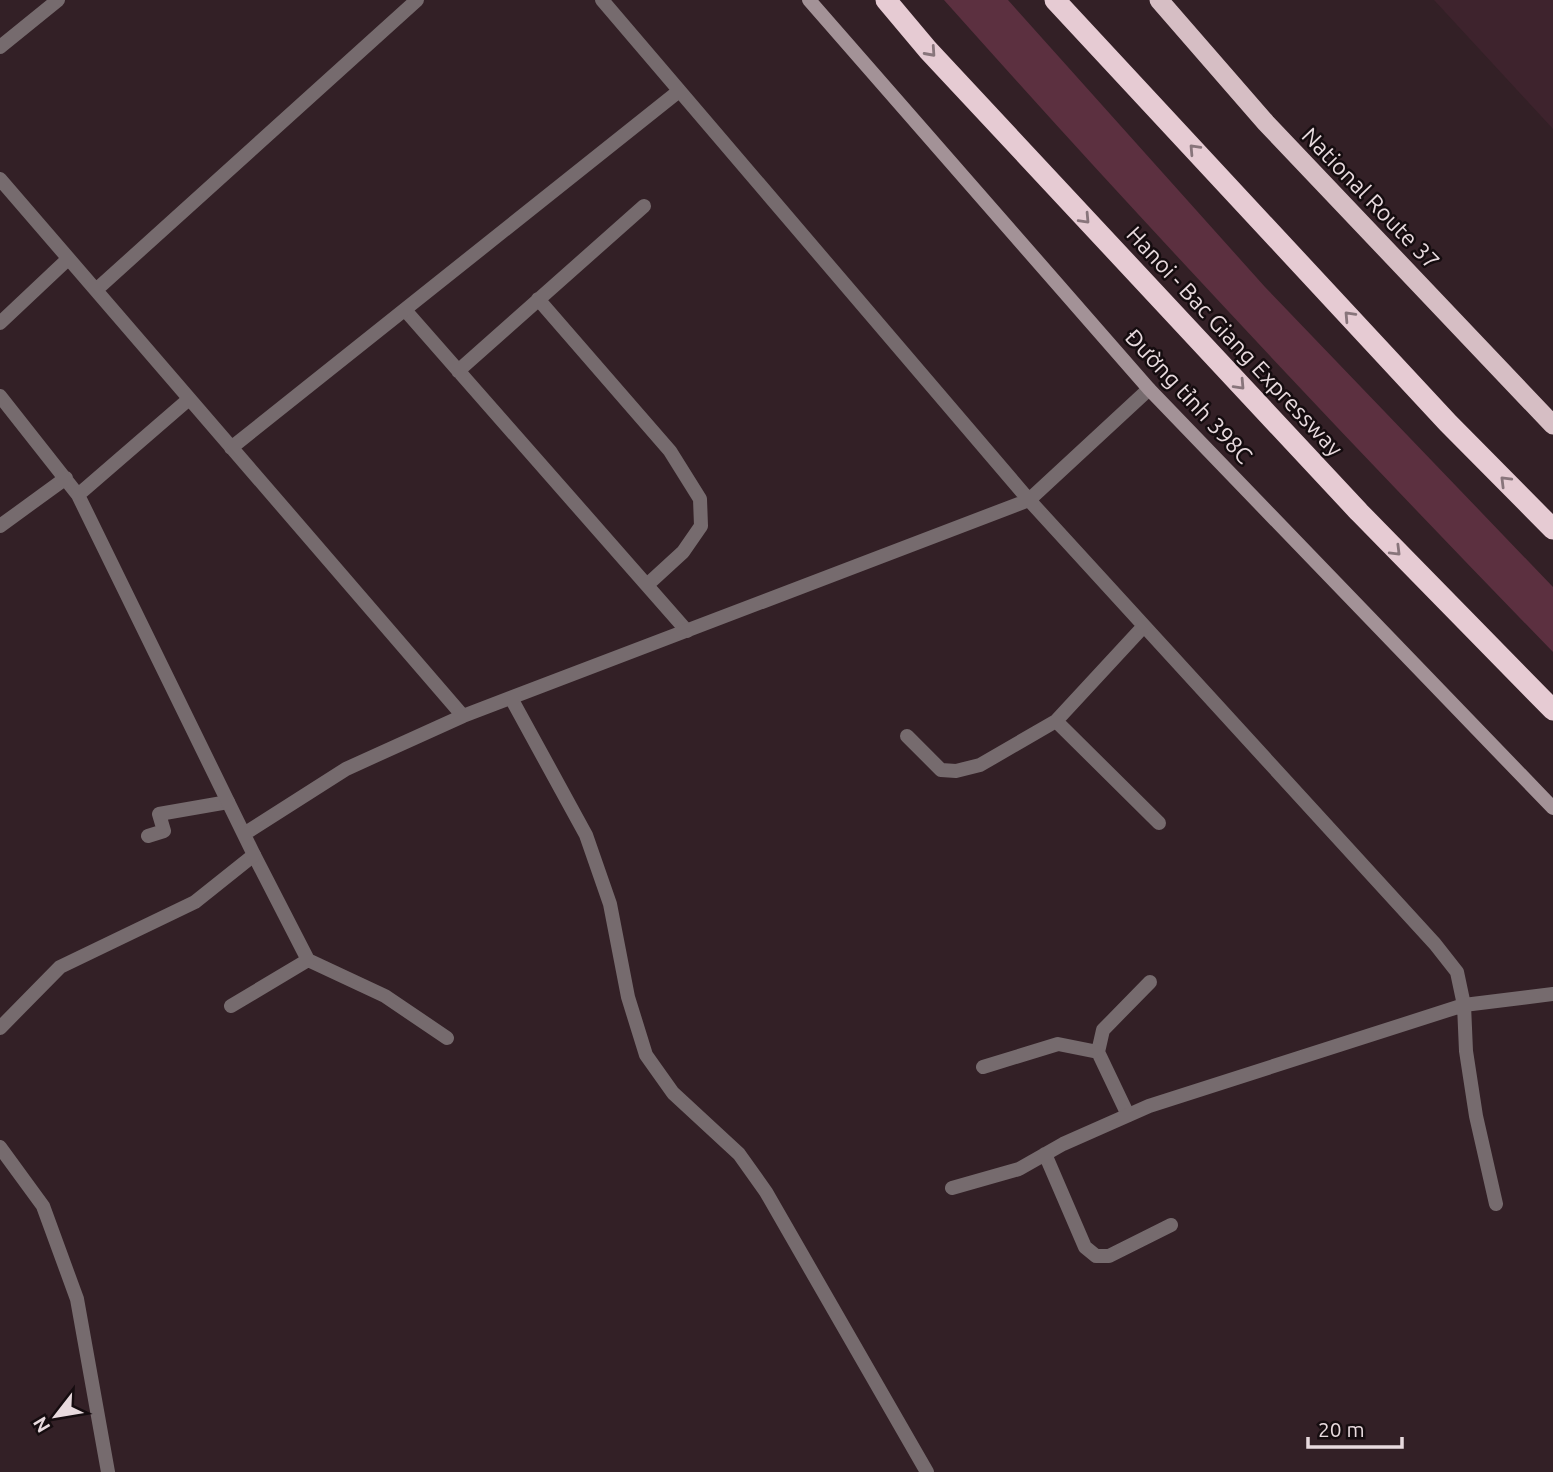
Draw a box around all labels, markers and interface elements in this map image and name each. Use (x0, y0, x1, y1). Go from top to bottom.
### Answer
one-way arrow (922, 44, 935, 57)
street label: National Route 37 (1297, 122, 1445, 274)
one-way arrow (1189, 144, 1202, 157)
one-way arrow (1077, 211, 1090, 224)
street label: Hanoi - Bac Giang Expressway (1122, 221, 1348, 461)
one-way arrow (1344, 311, 1357, 324)
street label: Đường tỉnh 398C (1121, 324, 1257, 468)
one-way arrow (1232, 377, 1245, 390)
one-way arrow (1501, 476, 1514, 489)
one-way arrow (1388, 543, 1401, 556)
north arrow (21, 1381, 91, 1451)
scale bar (1308, 1406, 1402, 1450)
text: N (28, 1413, 55, 1437)
text: 20 m (1318, 1417, 1365, 1441)

